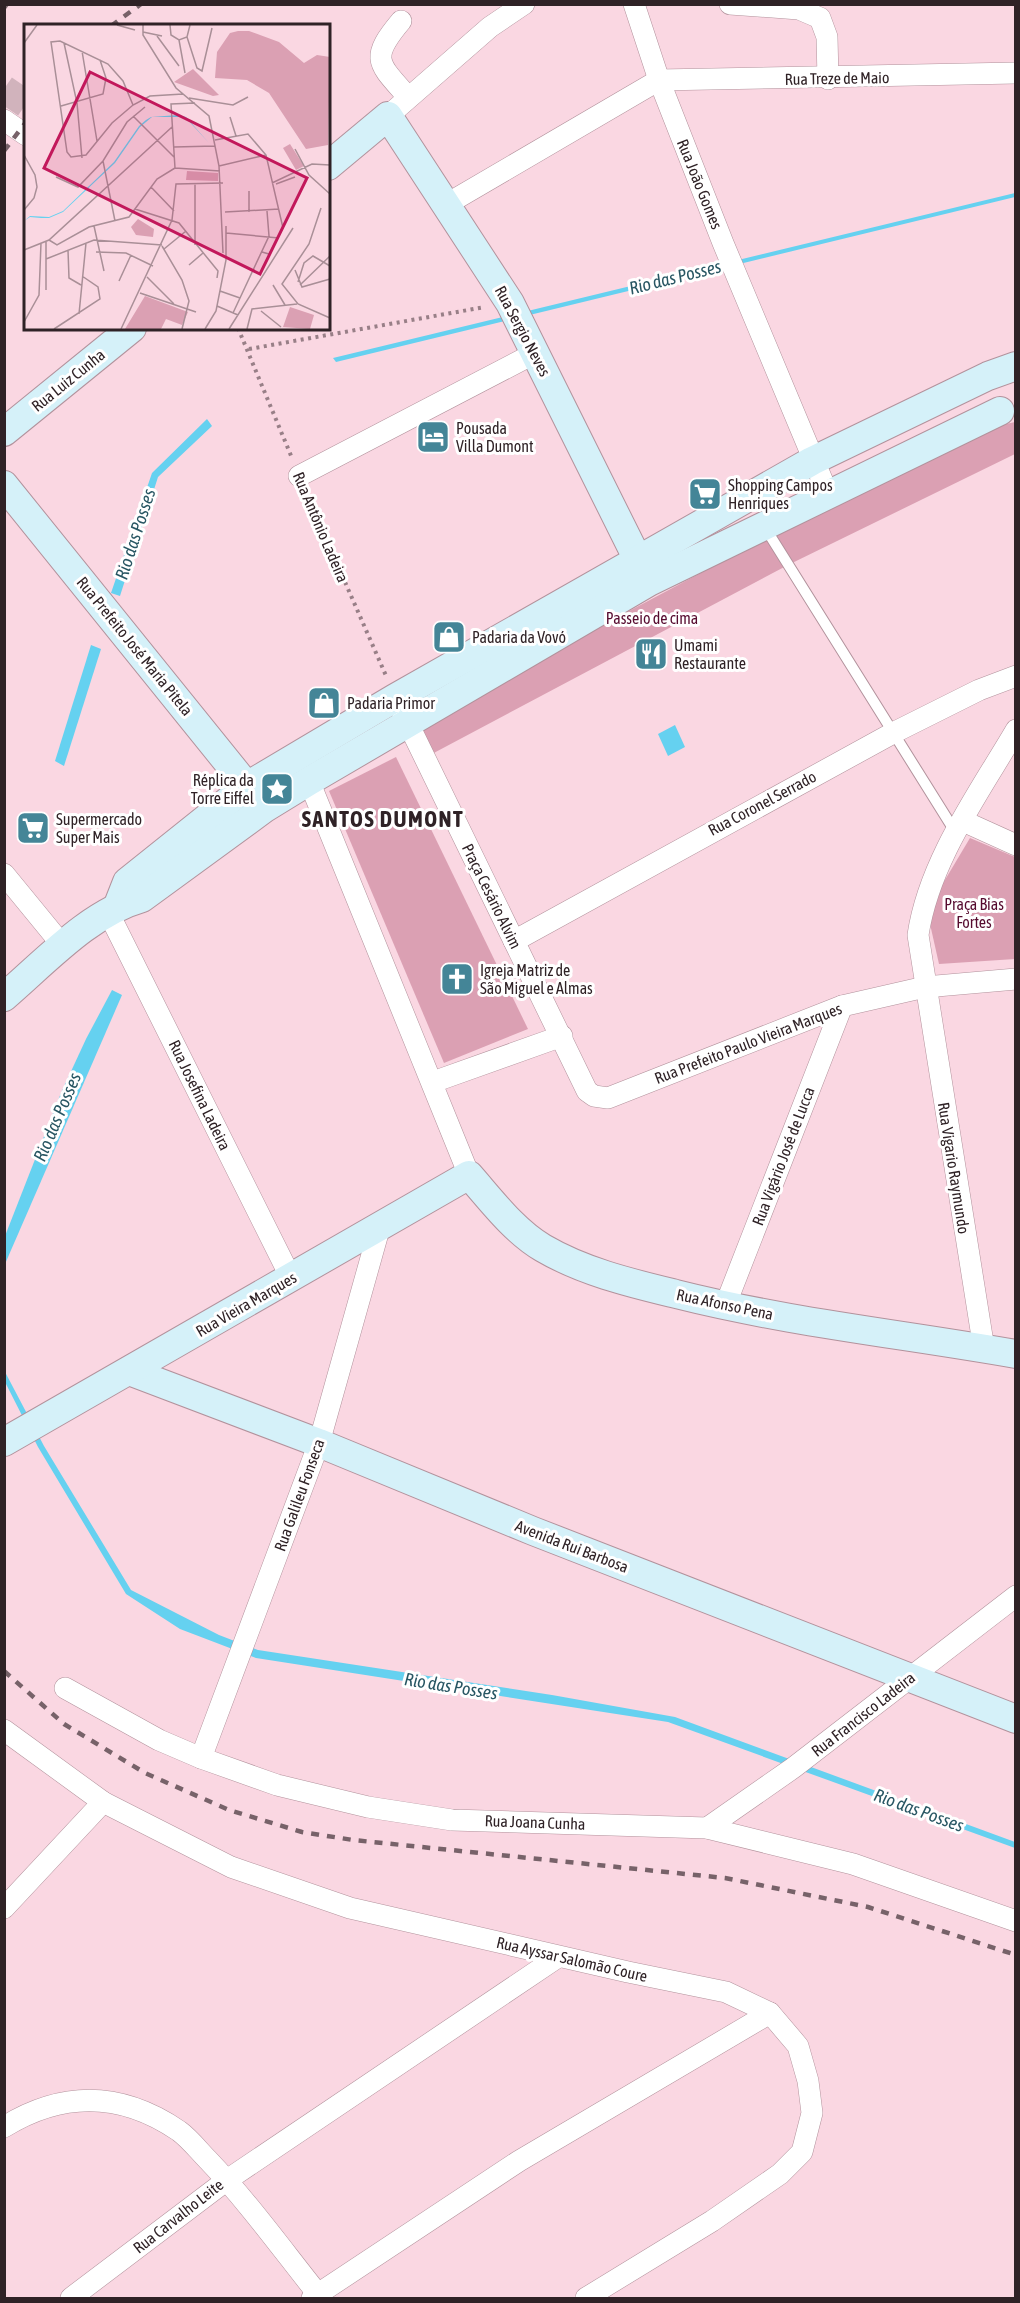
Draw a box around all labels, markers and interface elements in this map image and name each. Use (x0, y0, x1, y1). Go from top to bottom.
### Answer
inset map (24, 24, 330, 330)
street label: Rua Treze de Maio (784, 68, 890, 88)
street label: Rua João Gomes (674, 136, 726, 232)
water label: Rio das Posses (627, 255, 723, 299)
street label: Rua Sergio Neves (491, 283, 555, 380)
street label: Rua Luiz Cunha (28, 345, 108, 415)
hotel icon: Pousada Villa Dumont (415, 419, 451, 455)
place label: Pousada Villa Dumont (456, 419, 534, 455)
street label: Rua Antônio Ladeira (290, 469, 352, 585)
supermarket icon: Shopping Campos Henriques (687, 476, 723, 512)
place label: Shopping Campos Henriques (728, 476, 833, 513)
water label: Rio das Posses (110, 486, 160, 582)
street label: Rua Prefeito José Maria Pitela (73, 573, 197, 719)
park label: Passeio de cima (606, 609, 698, 627)
shop icon: Padaria da Vovó (431, 619, 467, 655)
place label: Padaria da Vovó (472, 628, 566, 646)
restaurant icon: Umami Restaurante (633, 636, 669, 672)
place label: Umami Restaurante (674, 636, 746, 672)
shop icon: Padaria Primor (306, 685, 342, 721)
place label: Padaria Primor (347, 694, 435, 712)
street label: Rua Coronel Serrado (705, 767, 819, 839)
place label: Réplica da Torre Eiffel (191, 771, 255, 807)
place icon: Réplica da Torre Eiffel (259, 771, 295, 807)
district label: SANTOS DUMONT (302, 806, 464, 832)
supermarket icon: Supermercado Super Mais (15, 810, 51, 846)
place label: Supermercado Super Mais (56, 810, 142, 847)
street label: Praça Cesário Alvim (458, 841, 525, 952)
park label: Praça Bias Fortes (944, 895, 1004, 931)
church icon: Igreja Matriz de São Miguel e Almas (439, 961, 475, 997)
place label: Igreja Matriz de São Miguel e Almas (480, 961, 593, 998)
street label: Rua Prefeito Paulo Vieira Marques (652, 999, 845, 1088)
street label: Rua Josefina Ladeira (166, 1037, 234, 1153)
water label: Rio das Posses (29, 1070, 85, 1164)
street label: Rua Vigário José de Lucca (748, 1084, 819, 1228)
street label: Rua Vigario Raymundo (934, 1101, 973, 1235)
street label: Rua Vieira Marques (193, 1268, 300, 1341)
street label: Rua Afonso Pena (675, 1285, 775, 1323)
street label: Rua Galileu Fonseca (270, 1436, 328, 1554)
street label: Avenida Rui Barbosa (513, 1516, 631, 1576)
water label: Rio das Posses (403, 1668, 499, 1704)
street label: Rua Francisco Ladeira (808, 1668, 918, 1760)
water label: Rio das Posses (871, 1784, 967, 1836)
street label: Rua Joana Cunha (484, 1811, 586, 1833)
street label: Rua Ayssar Salomão Coure (495, 1933, 649, 1986)
street label: Rua Carvalho Leite (129, 2175, 227, 2257)

